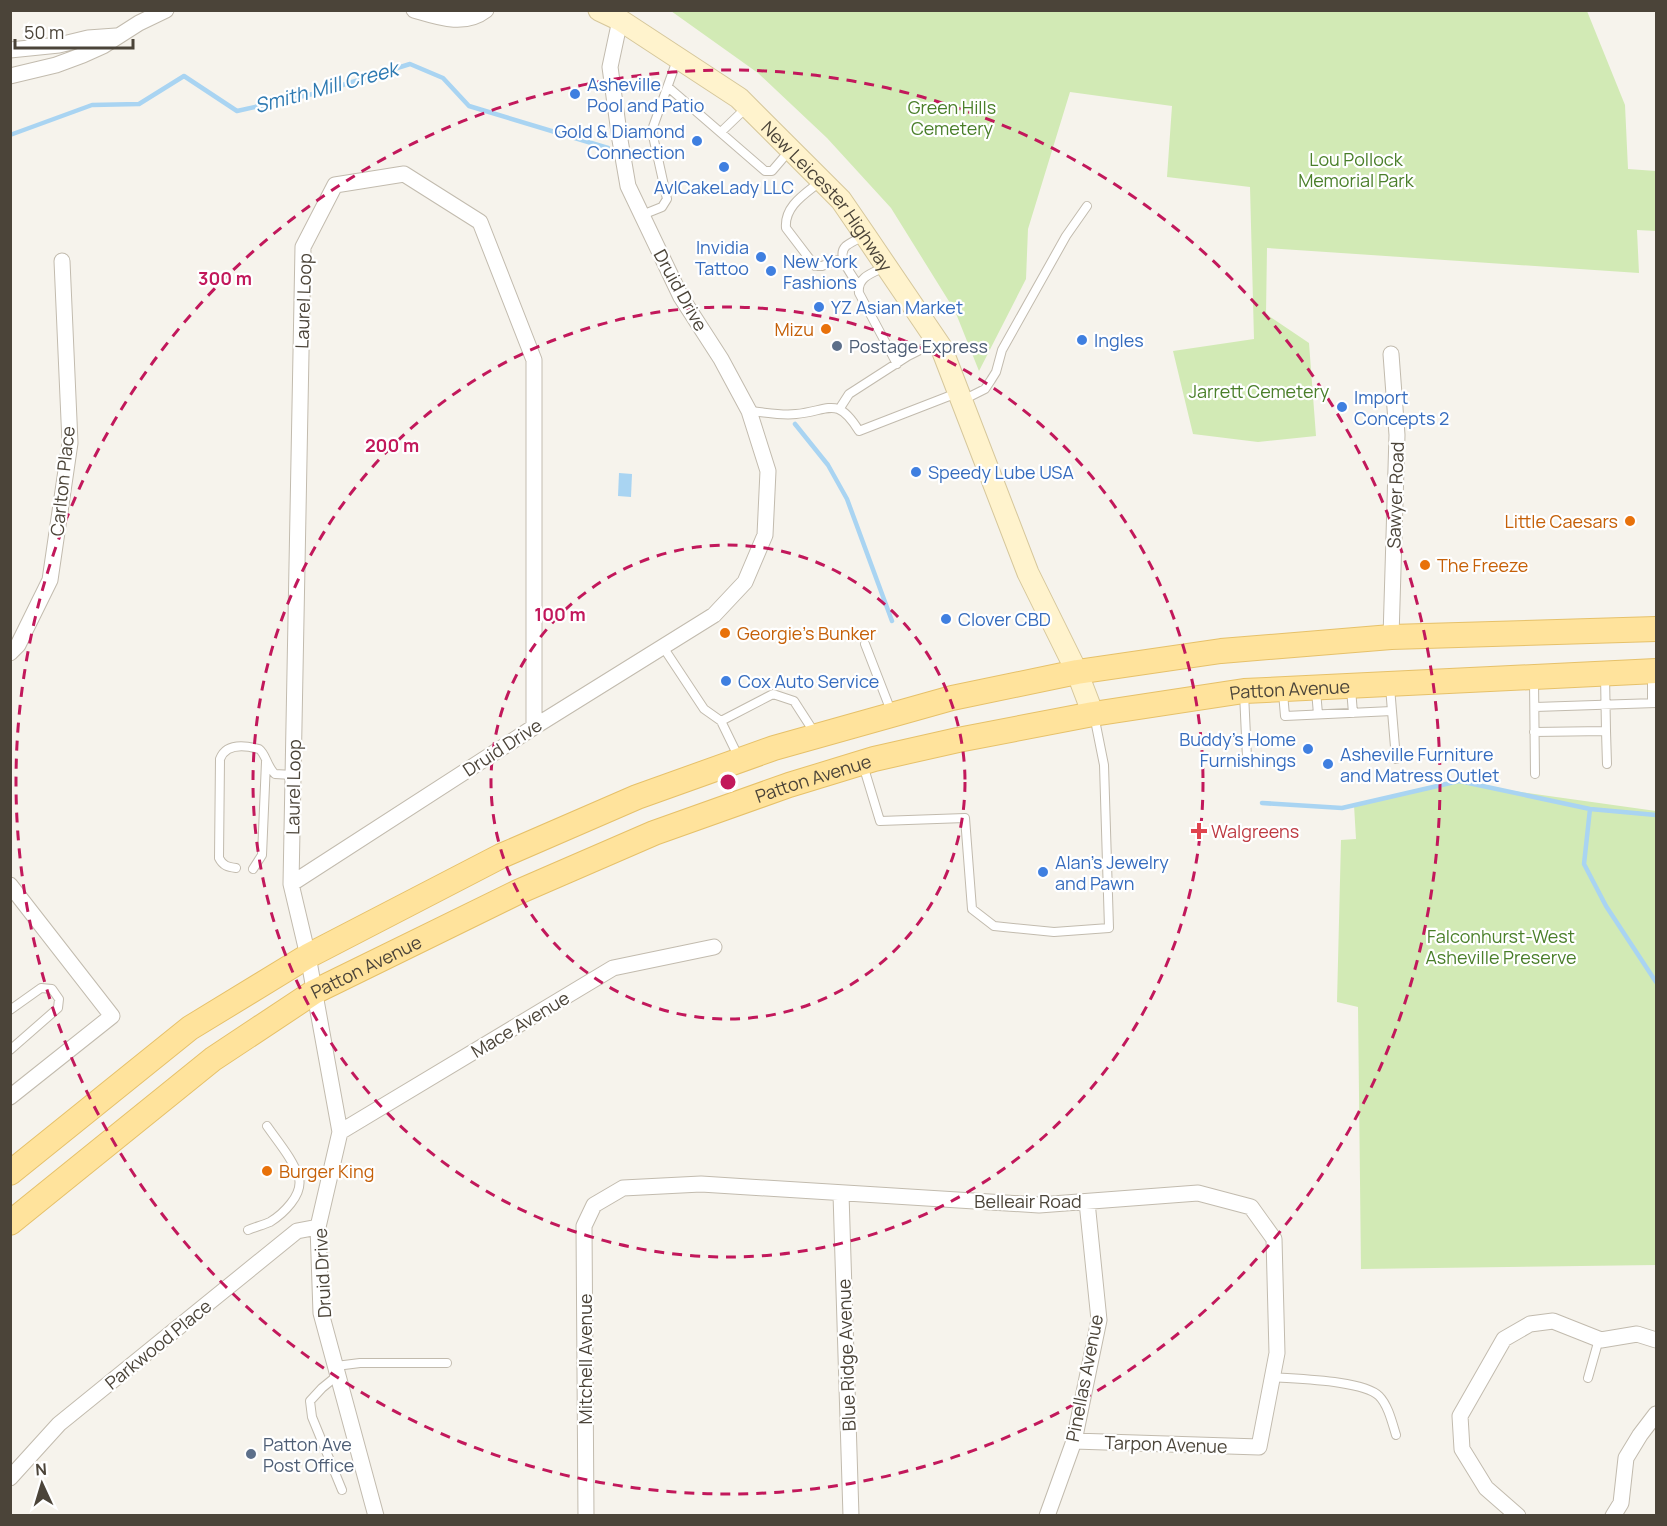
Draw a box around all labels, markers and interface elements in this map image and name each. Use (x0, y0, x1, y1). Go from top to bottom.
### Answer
scale bar (15, 12, 134, 50)
text: 50 m (24, 20, 64, 44)
water label: Smith Mill Creek (251, 54, 404, 119)
place label: Asheville Pool and Patio (587, 72, 704, 117)
marker: Asheville Pool and Patio (568, 87, 582, 101)
park label: Green Hills Cemetery (908, 95, 996, 140)
street label: New Leicester Highway (757, 116, 898, 276)
place label: Gold & Diamond Connection (554, 119, 685, 164)
marker: Gold & Diamond Connection (690, 134, 704, 148)
park label: Lou Pollock Memorial Park (1298, 147, 1415, 192)
marker: AvlCakeLady LLC (717, 160, 731, 174)
place label: AvlCakeLady LLC (654, 175, 794, 199)
place label: Invidia Tattoo (695, 235, 749, 280)
street label: Druid Drive (649, 245, 713, 335)
place label: New York Fashions (783, 249, 859, 294)
marker: Invidia Tattoo (754, 250, 768, 264)
street label: Laurel Loop (289, 253, 317, 349)
marker: New York Fashions (764, 264, 778, 278)
text: 300 m (198, 266, 252, 290)
place label: YZ Asian Market (831, 295, 963, 319)
marker: YZ Asian Market (812, 300, 826, 314)
place label: Mizu (774, 317, 814, 341)
marker: Mizu (819, 322, 833, 336)
place label: Ingles (1094, 328, 1144, 352)
marker: Ingles (1075, 333, 1089, 347)
place label: Postage Express (849, 334, 988, 358)
marker: Postage Express (830, 339, 844, 353)
park label: Jarrett Cemetery (1189, 379, 1330, 403)
place label: Import Concepts 2 (1354, 385, 1449, 430)
marker: Import Concepts 2 (1335, 400, 1349, 414)
street label: Carlton Place (44, 425, 80, 537)
text: 200 m (365, 433, 419, 457)
street label: Sawyer Road (1381, 441, 1409, 549)
place label: Speedy Lube USA (928, 460, 1074, 484)
marker: Speedy Lube USA (909, 465, 923, 479)
place label: Little Caesars (1505, 509, 1618, 533)
marker: Little Caesars (1623, 514, 1637, 528)
place label: The Freeze (1437, 553, 1528, 577)
marker: The Freeze (1418, 558, 1432, 572)
text: 100 m (534, 602, 586, 626)
place label: Clover CBD (958, 607, 1051, 631)
marker: Clover CBD (939, 612, 953, 626)
place label: Georgie's Bunker (737, 621, 877, 645)
marker: Georgie's Bunker (718, 626, 732, 640)
place label: Cox Auto Service (738, 669, 879, 693)
marker: Cox Auto Service (719, 674, 733, 688)
street label: Patton Avenue (1228, 674, 1351, 705)
street label: Druid Drive (458, 712, 546, 782)
place label: Buddy's Home Furnishings (1179, 727, 1296, 772)
street label: Laurel Loop (280, 739, 306, 835)
marker: Buddy's Home Furnishings (1301, 742, 1315, 756)
place label: Asheville Furniture and Matress Outlet (1340, 742, 1499, 787)
street label: Patton Avenue (752, 749, 874, 808)
marker: Asheville Furniture and Matress Outlet (1321, 757, 1335, 771)
centre of rings (718, 772, 738, 792)
place label: Walgreens (1211, 819, 1299, 843)
marker: Walgreens (1192, 824, 1206, 838)
place label: Alan's Jewelry and Pawn (1055, 850, 1169, 895)
marker: Alan's Jewelry and Pawn (1036, 865, 1050, 879)
park label: Falconhurst-West Asheville Preserve (1425, 924, 1577, 969)
street label: Patton Avenue (307, 929, 425, 1004)
street label: Mace Avenue (466, 985, 574, 1063)
place label: Burger King (279, 1159, 374, 1183)
marker: Burger King (260, 1164, 274, 1178)
street label: Belleair Road (974, 1189, 1082, 1213)
street label: Druid Drive (308, 1228, 336, 1318)
street label: Blue Ridge Avenue (831, 1278, 861, 1432)
street label: Parkwood Place (100, 1294, 216, 1394)
street label: Mitchell Avenue (573, 1294, 597, 1425)
street label: Pinellas Avenue (1060, 1312, 1108, 1444)
street label: Tarpon Avenue (1104, 1430, 1228, 1458)
place label: Patton Ave Post Office (263, 1432, 354, 1477)
marker: Patton Ave Post Office (244, 1447, 258, 1461)
north arrow (12, 1454, 72, 1514)
text: N (34, 1458, 47, 1480)

